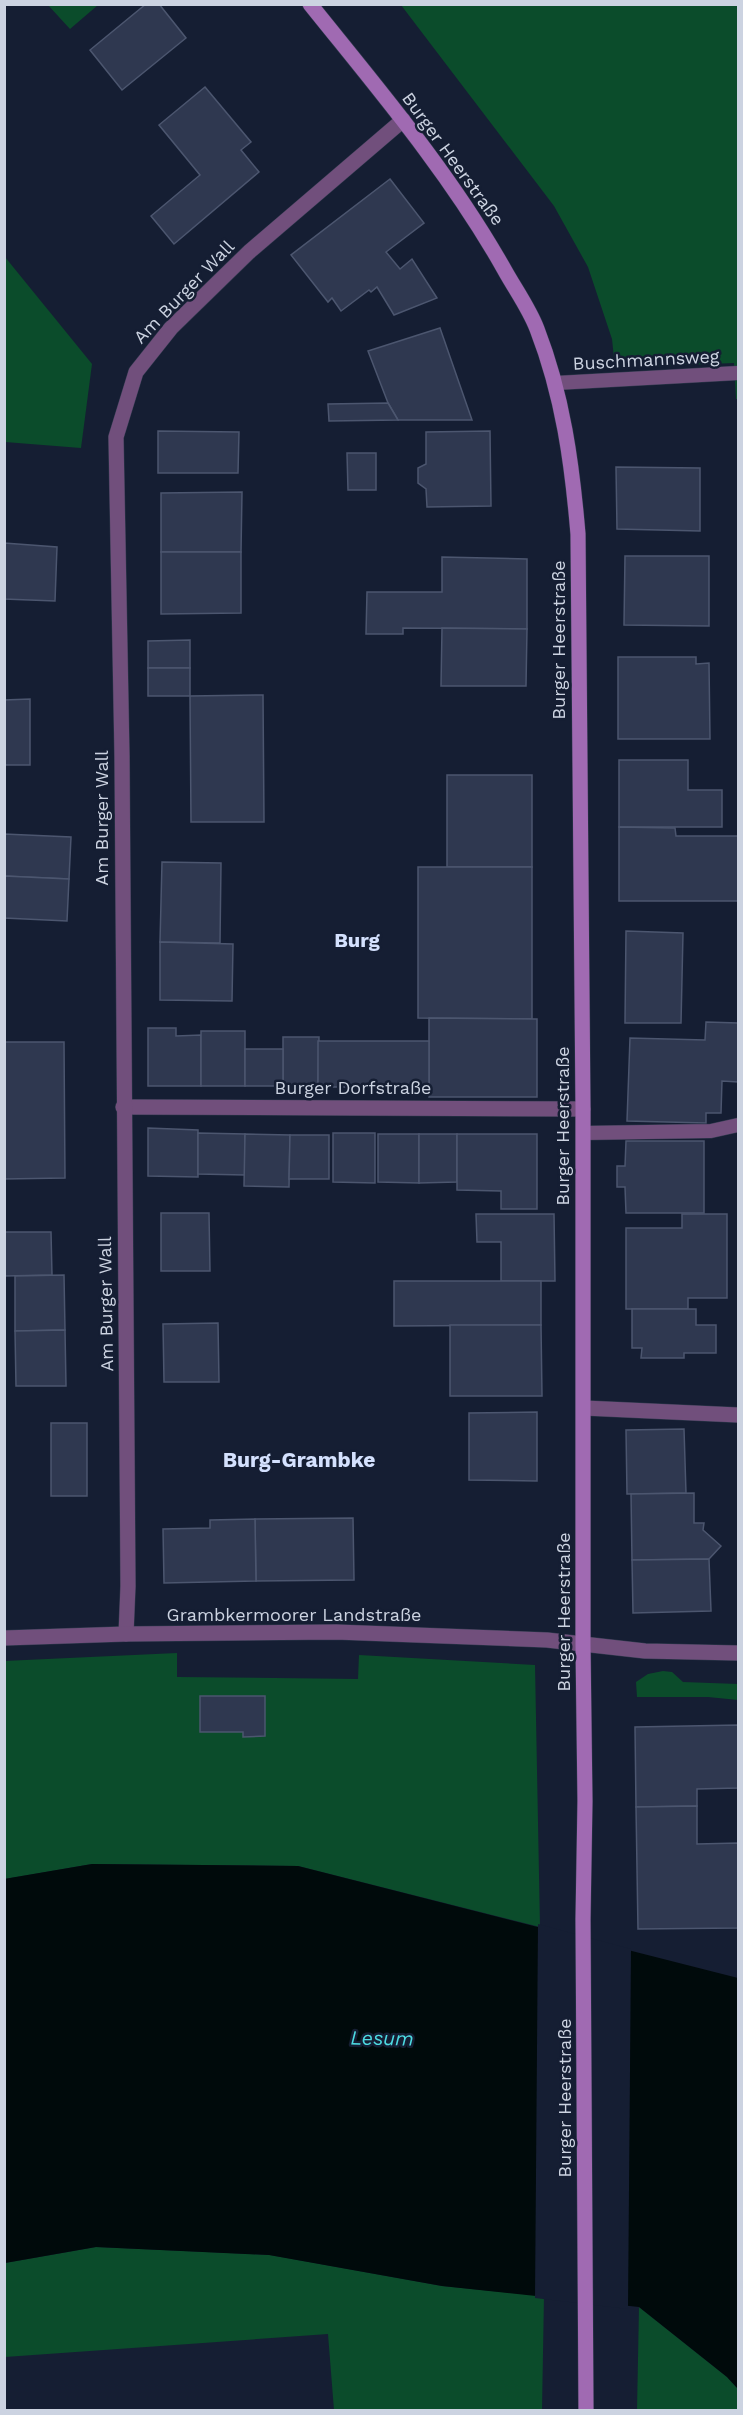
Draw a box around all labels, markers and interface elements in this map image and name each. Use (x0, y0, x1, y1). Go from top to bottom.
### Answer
street label: Burger Heerstraße (398, 88, 509, 229)
street label: Am Burger Wall (129, 235, 239, 348)
street label: Buschmannsweg (572, 345, 720, 374)
street label: Burger Heerstraße (548, 560, 569, 720)
street label: Am Burger Wall (91, 750, 112, 886)
district label: Burg (334, 928, 381, 952)
street label: Burger Heerstraße (552, 1046, 573, 1206)
street label: Burger Dorfstraße (275, 1077, 431, 1098)
street label: Am Burger Wall (94, 1236, 117, 1372)
district label: Burg-Grambke (223, 1447, 375, 1472)
street label: Burger Heerstraße (553, 1532, 574, 1692)
street label: Grambkermoorer Landstraße (167, 1604, 421, 1625)
street label: Burger Heerstraße (554, 2018, 575, 2178)
water label: Lesum (350, 2025, 414, 2051)

